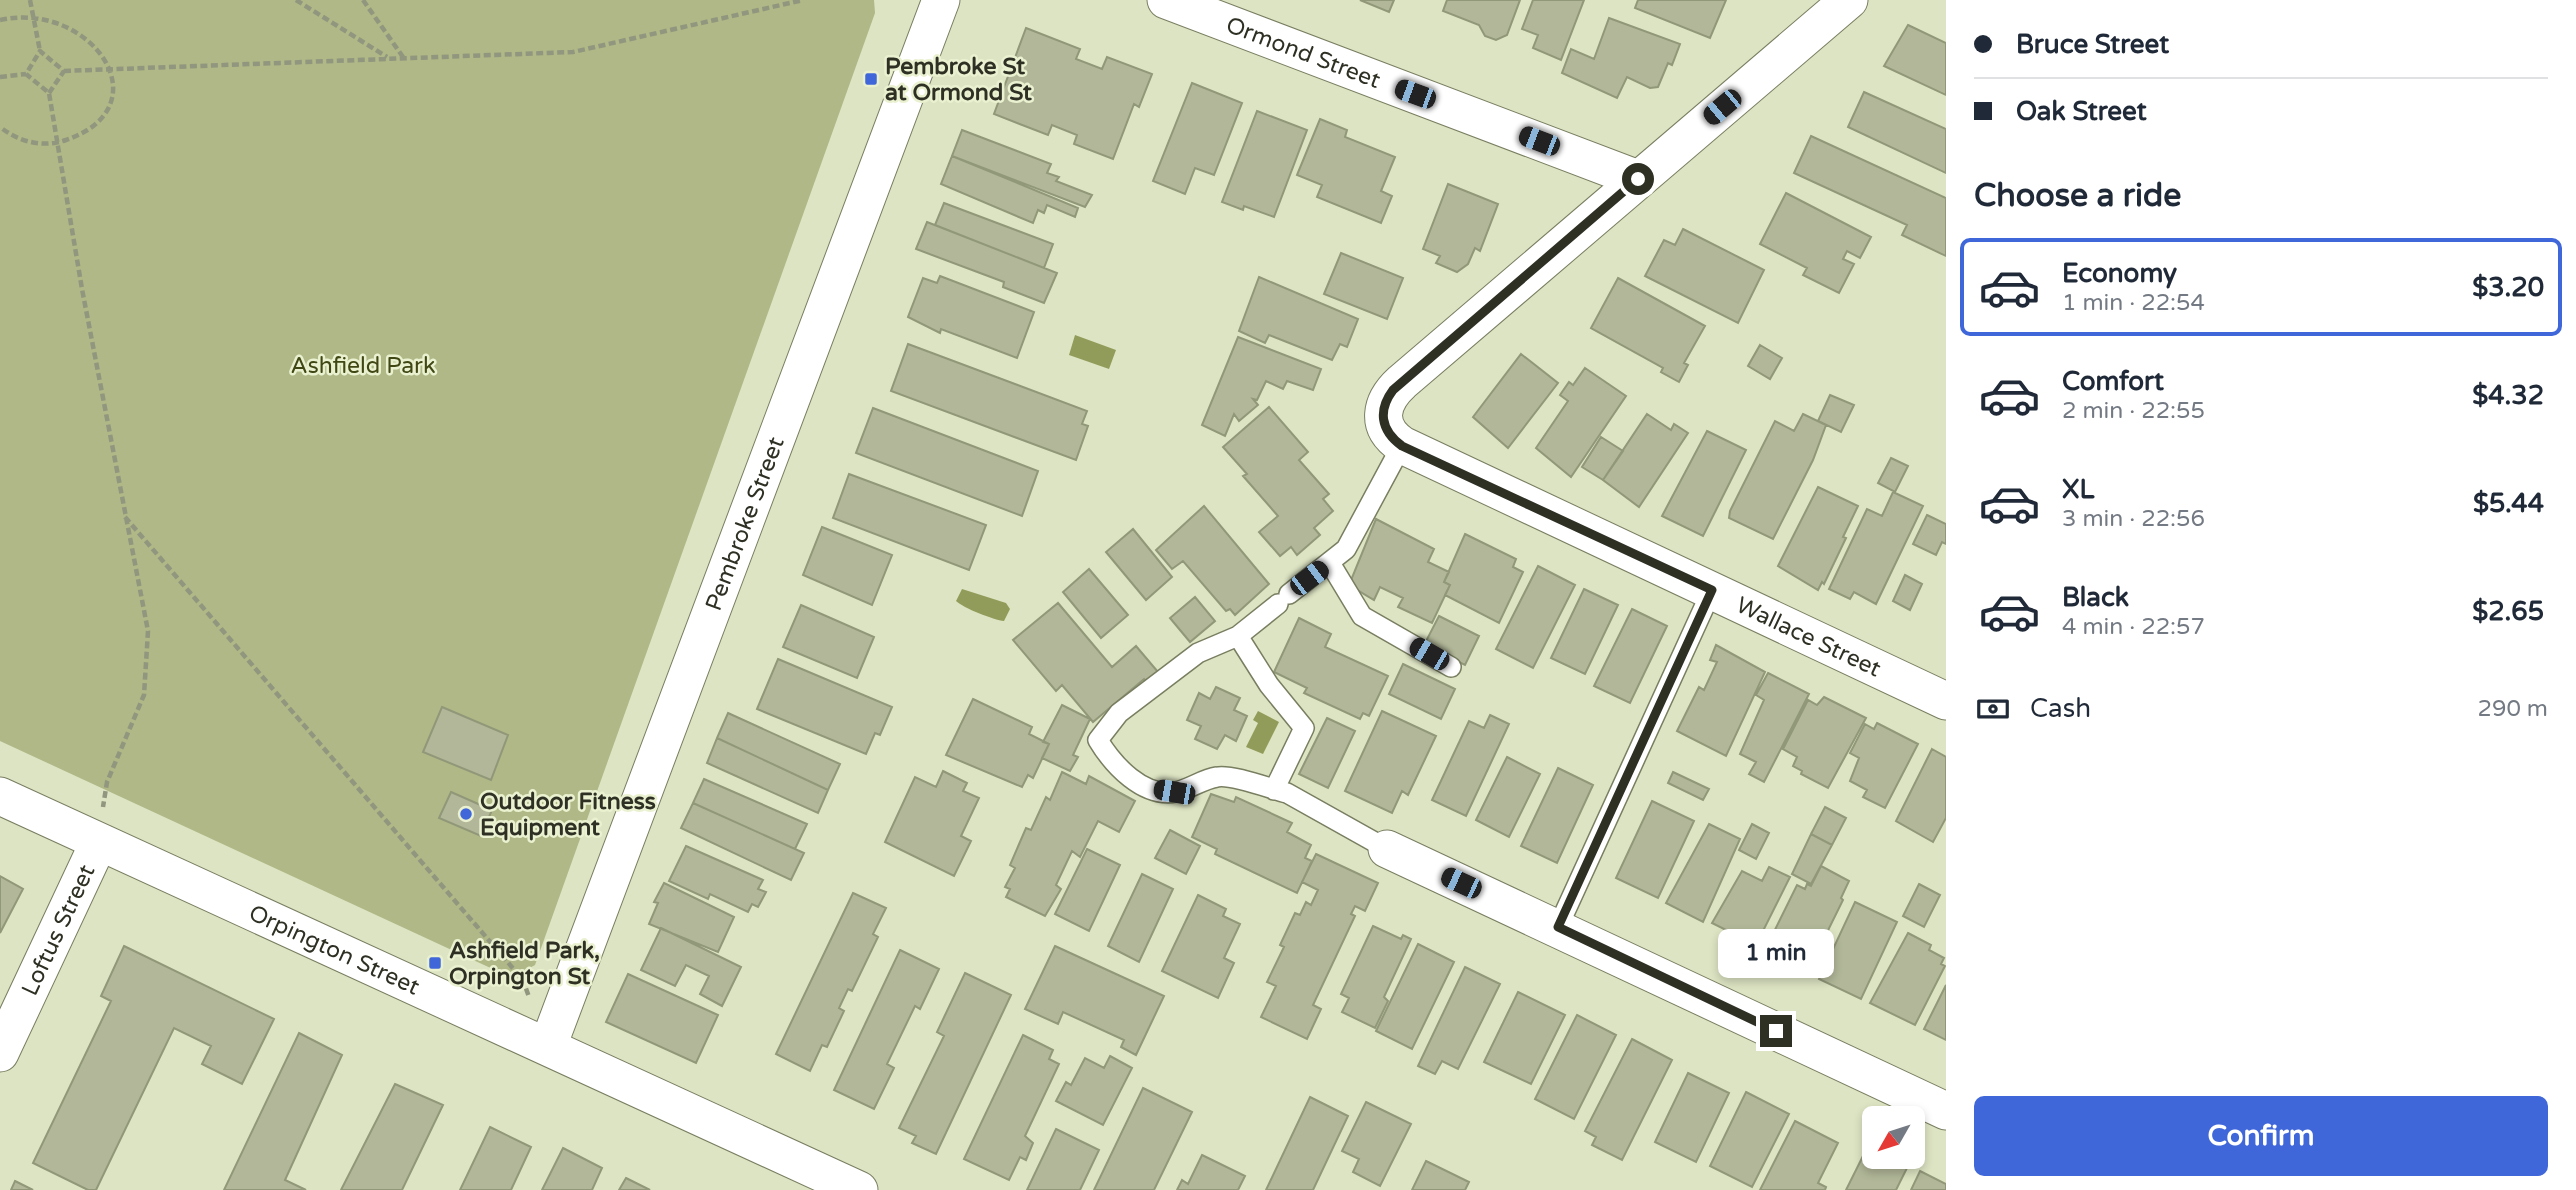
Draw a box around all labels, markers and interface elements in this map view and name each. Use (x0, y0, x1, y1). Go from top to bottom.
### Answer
street label: Ormond Street (1222, 11, 1384, 95)
text: Bruce Street (2016, 29, 2169, 60)
place label: Pembroke St at Ormond St (885, 53, 1032, 107)
marker: Pembroke St at Ormond St (863, 71, 879, 87)
car (1392, 77, 1439, 111)
car (1700, 85, 1745, 129)
text: Oak Street (2016, 96, 2147, 127)
car (1516, 124, 1563, 158)
route start (1622, 163, 1654, 195)
text: Choose a ride (1974, 177, 2181, 215)
icon: car (1978, 256, 2041, 319)
text: Economy (2062, 258, 2177, 289)
text: $3.20 (2472, 272, 2544, 303)
text: 1 min · 22:54 (2062, 289, 2205, 317)
park label: Ashfield Park (291, 352, 435, 380)
icon: car (1978, 364, 2041, 427)
text: Comfort (2062, 366, 2164, 397)
text: $4.32 (2472, 380, 2544, 411)
text: 2 min · 22:55 (2062, 397, 2205, 425)
street label: Pembroke Street (700, 433, 791, 615)
icon: car (1978, 472, 2041, 535)
text: XL (2062, 474, 2094, 505)
text: $5.44 (2473, 488, 2544, 519)
text: 3 min · 22:56 (2062, 505, 2205, 533)
car (1286, 557, 1333, 599)
icon: car (1978, 580, 2041, 643)
text: Black (2062, 582, 2129, 613)
street label: Wallace Street (1731, 591, 1885, 683)
text: $2.65 (2472, 596, 2544, 627)
text: 4 min · 22:57 (2062, 613, 2205, 641)
car (1406, 634, 1453, 674)
icon: cash (1974, 690, 2012, 728)
text: Cash (2030, 693, 2091, 724)
text: 290 m (2478, 695, 2548, 723)
car (1152, 778, 1197, 806)
place label: Outdoor Fitness Equipment (480, 788, 656, 842)
marker: Outdoor Fitness Equipment (458, 806, 474, 822)
street label: Loftus Street (16, 860, 101, 1000)
car (1438, 865, 1485, 901)
street label: Orpington Street (244, 899, 424, 1002)
callout: 1 min (1718, 930, 1834, 978)
place label: Ashfield Park, Orpington St (449, 937, 600, 991)
text: 1 min (1745, 939, 1807, 967)
marker: Ashfield Park, Orpington St (427, 955, 443, 971)
route end (1760, 1015, 1792, 1047)
button: Confirm (1974, 1096, 2548, 1176)
north arrow (1862, 1106, 1925, 1169)
map controls (1862, 1106, 1925, 1169)

